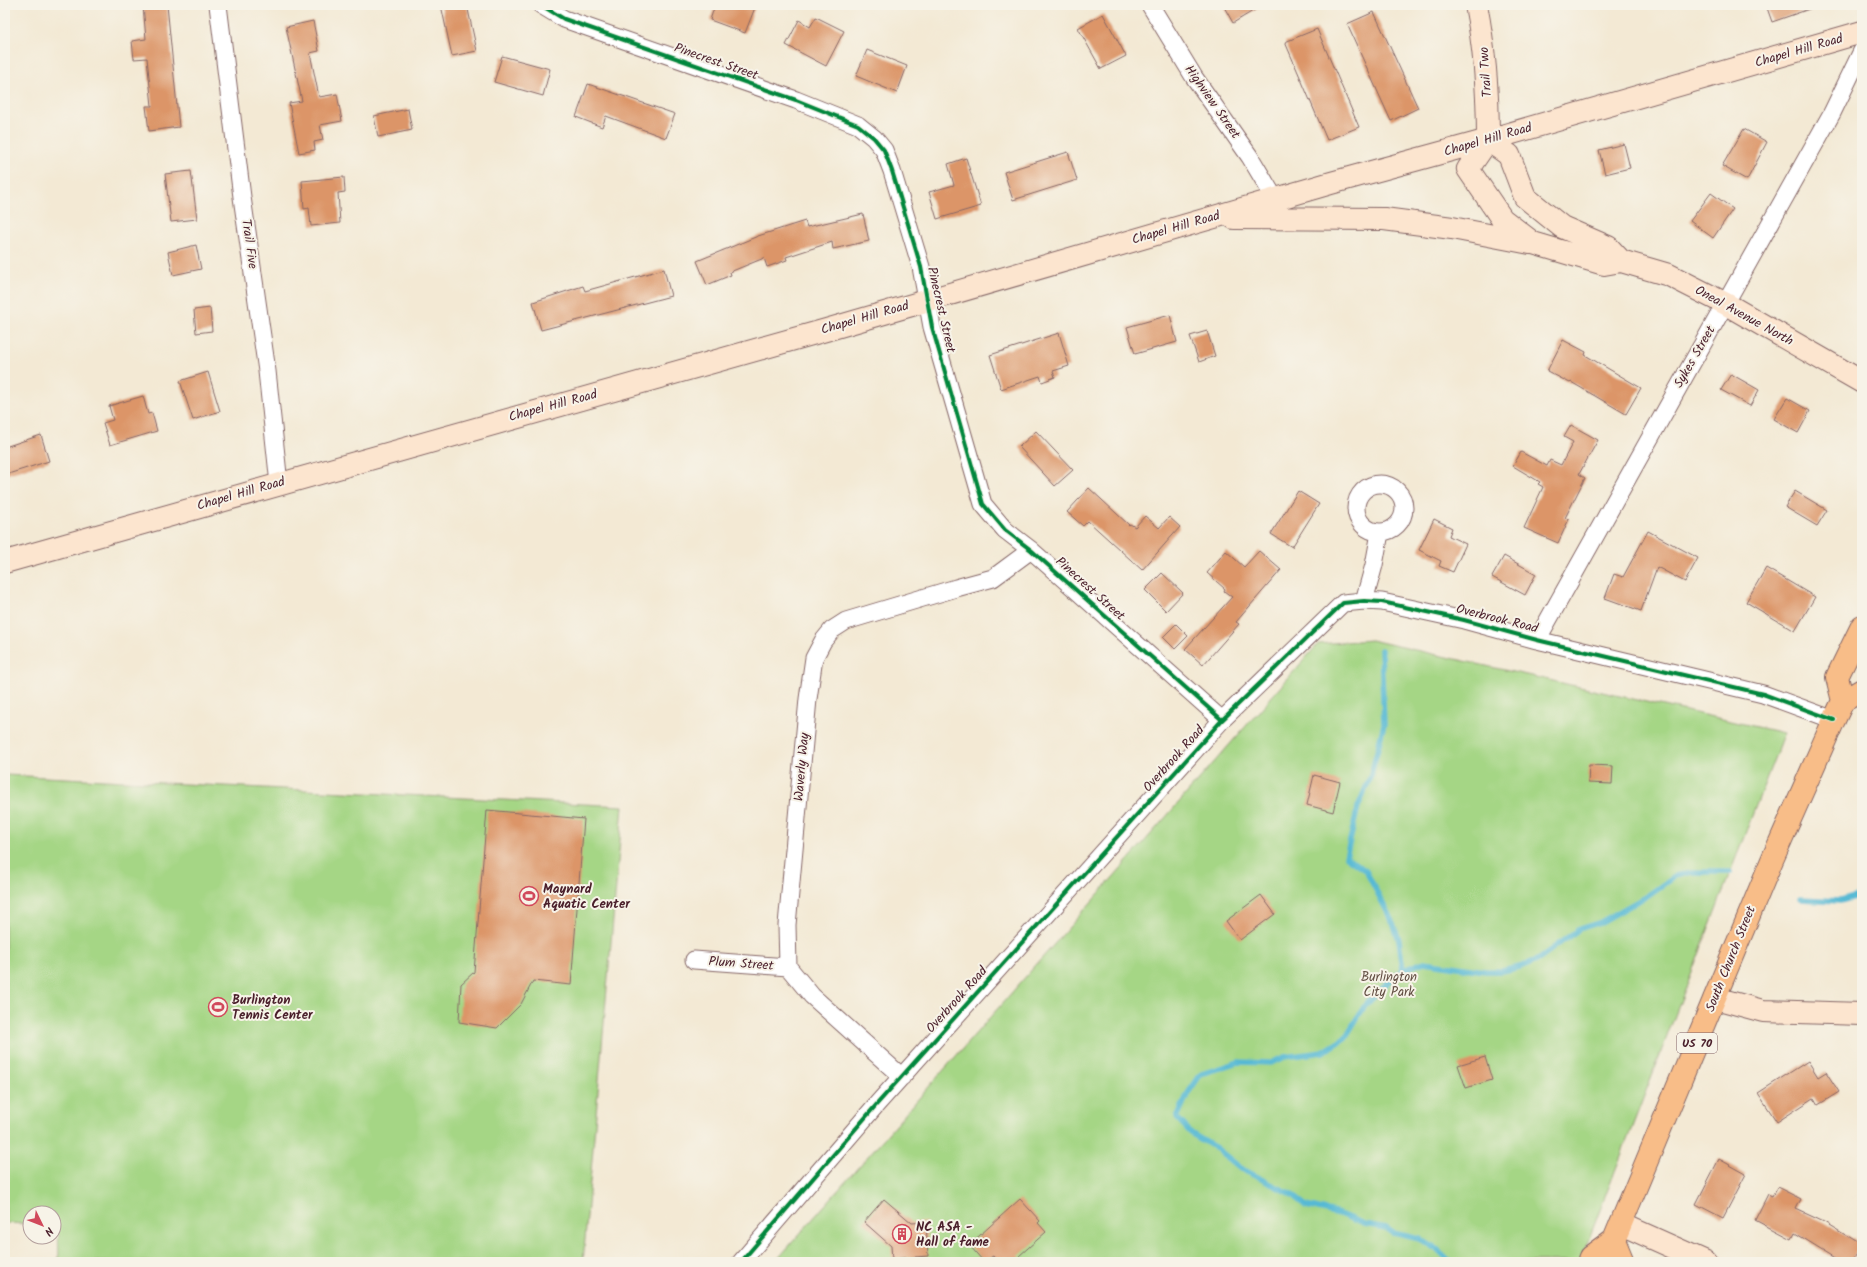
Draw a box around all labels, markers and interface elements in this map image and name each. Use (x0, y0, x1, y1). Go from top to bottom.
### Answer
street label: Chapel Hill Road (1752, 28, 1846, 74)
street label: Pinecrest Street (671, 38, 762, 87)
street label: Trail Two (1474, 46, 1498, 98)
street label: Highview Street (1179, 61, 1246, 144)
street label: Chapel Hill Road (1441, 117, 1535, 163)
street label: Chapel Hill Road (1129, 205, 1223, 251)
street label: Trail Five (235, 218, 263, 270)
street label: Pinecrest Street (921, 265, 961, 356)
street label: Oneal Avenue North (1691, 280, 1797, 352)
street label: Chapel Hill Road (818, 295, 912, 341)
street label: Sykes Street (1669, 321, 1722, 392)
street label: Chapel Hill Road (506, 384, 600, 428)
street label: Chapel Hill Road (194, 471, 288, 517)
street label: Pinecrest Street (1050, 552, 1130, 627)
street label: Overbrook Road (1454, 599, 1541, 639)
street label: Overbrook Road (1138, 720, 1210, 797)
street label: Waverly Way (789, 731, 816, 802)
place label: Maynard Aquatic Center (543, 879, 631, 915)
sports icon: Maynard Aquatic Center (518, 885, 540, 907)
street label: South Church Street (1700, 902, 1762, 1015)
street label: Plum Street (708, 951, 775, 977)
street label: Overbrook Road (921, 961, 993, 1038)
park label: Burlington City Park (1361, 967, 1417, 1003)
place label: Burlington Tennis Center (232, 990, 314, 1026)
sports icon: Burlington Tennis Center (207, 996, 229, 1018)
road number: US 70 (1677, 1033, 1717, 1053)
north arrow (22, 1205, 62, 1245)
place label: NC ASA - Hall of fame (916, 1217, 990, 1253)
text: N (40, 1222, 58, 1240)
building icon: NC ASA - Hall of fame (891, 1223, 913, 1245)

